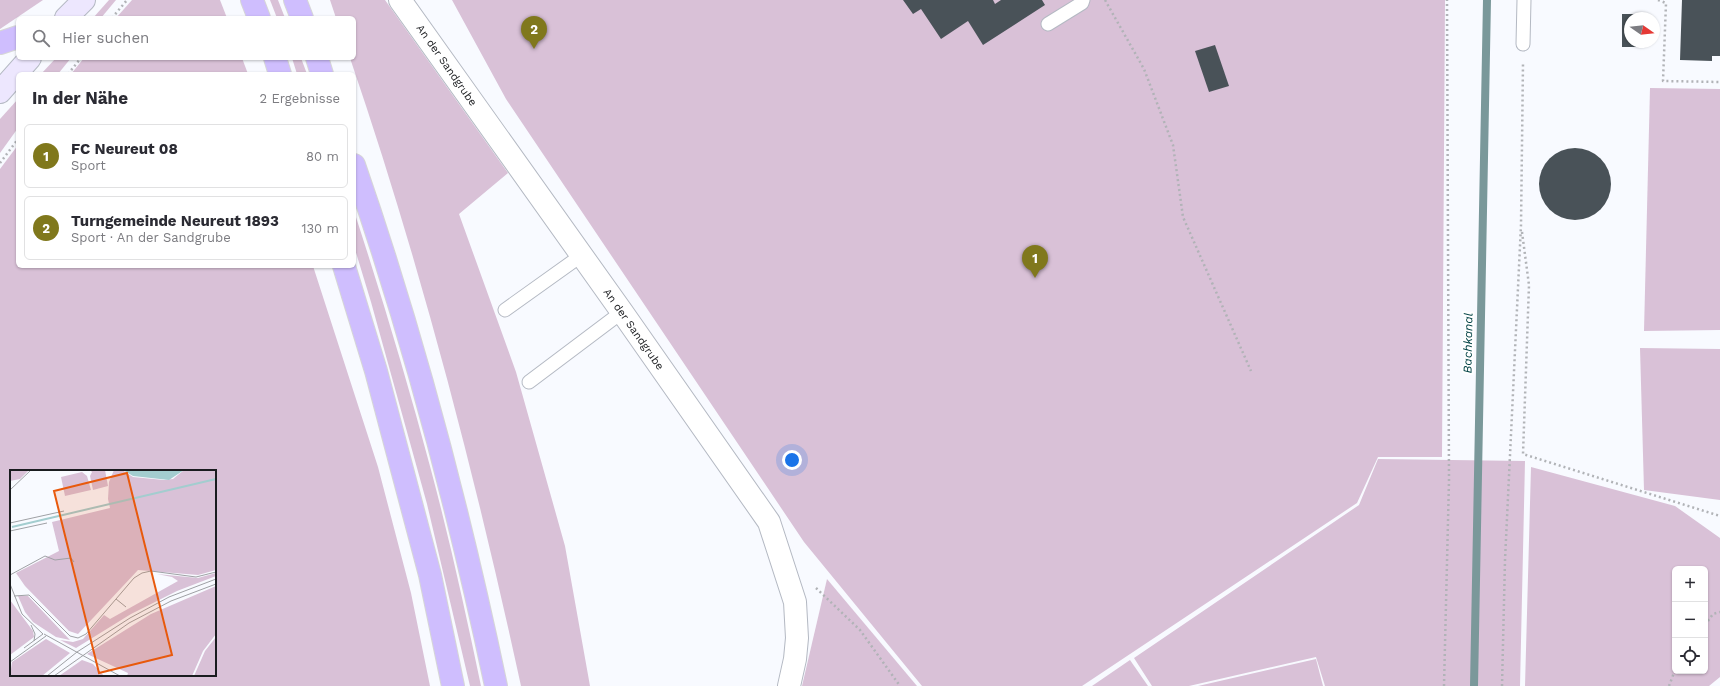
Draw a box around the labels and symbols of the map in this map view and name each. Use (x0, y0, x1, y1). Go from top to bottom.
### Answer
north arrow (1624, 12, 1660, 48)
pin: 2 (521, 16, 547, 49)
street label: An der Sandgrube (414, 22, 480, 108)
pin: 1 (1022, 245, 1048, 278)
street label: An der Sandgrube (601, 286, 667, 372)
water label: Bachkanal (1460, 312, 1476, 373)
your location (782, 450, 802, 470)
inset map (10, 470, 216, 676)

